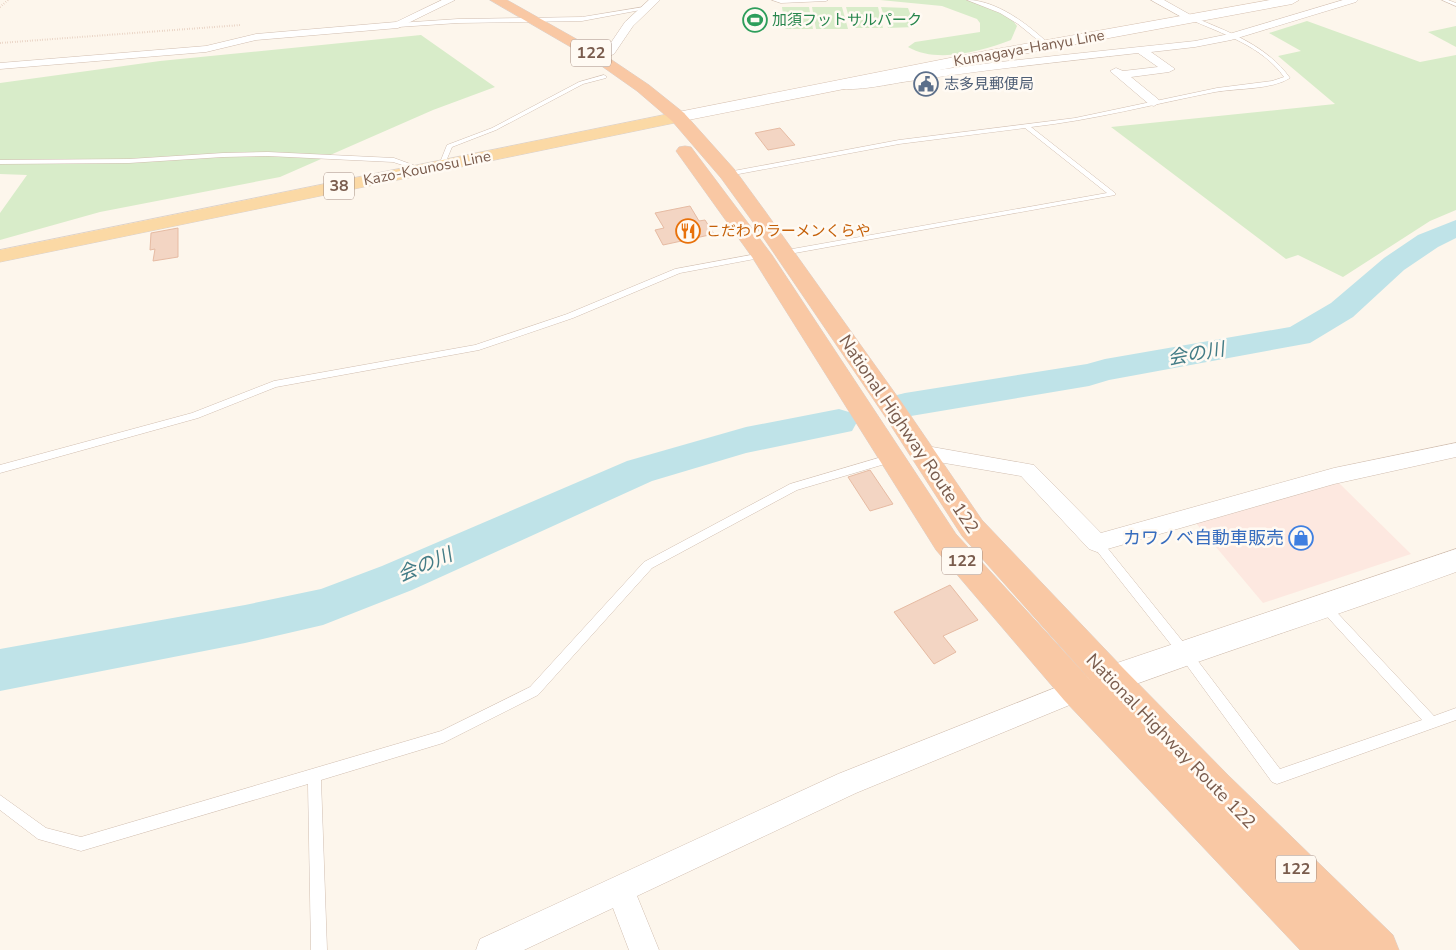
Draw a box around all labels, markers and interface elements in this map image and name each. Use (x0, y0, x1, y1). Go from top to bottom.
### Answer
sports icon: 加須フットサルパーク (742, 7, 768, 33)
place label: 加須フットサルパーク (772, 10, 922, 30)
street label: Kumagaya-Hanyu Line (952, 25, 1106, 71)
road number: 122 (571, 40, 611, 66)
public building icon: 志多見郵便局 (913, 71, 939, 97)
place label: 志多見郵便局 (944, 74, 1034, 94)
street label: Kazo-Kounosu Line (362, 146, 492, 190)
road number: 38 (324, 172, 354, 200)
restaurant icon: こだわりラーメンくらや (675, 218, 701, 244)
place label: こだわりラーメンくらや (706, 221, 870, 241)
street label: National Highway Route 122 (833, 330, 985, 538)
water label: 会の川 (1166, 336, 1228, 372)
shop icon: カワノベ自動車販売 (1288, 525, 1314, 551)
place label: カワノベ自動車販売 (1123, 526, 1284, 550)
water label: 会の川 (394, 541, 458, 588)
road number: 122 (942, 548, 982, 574)
street label: National Highway Route 122 (1081, 648, 1261, 834)
road number: 122 (1276, 856, 1316, 882)

